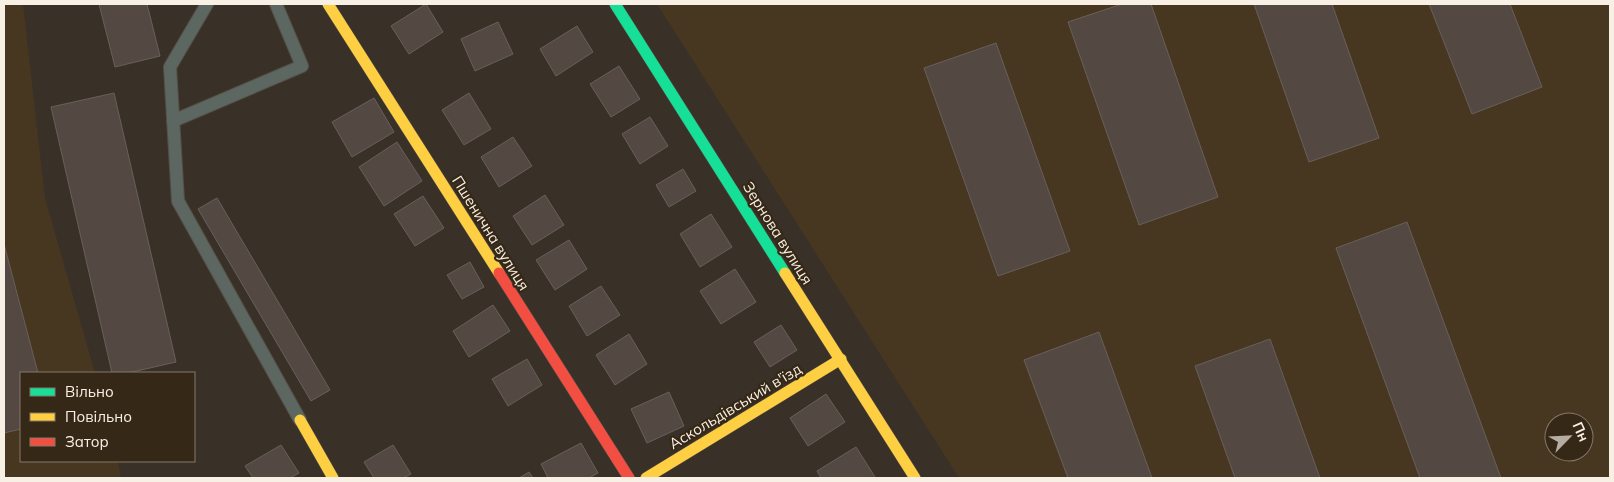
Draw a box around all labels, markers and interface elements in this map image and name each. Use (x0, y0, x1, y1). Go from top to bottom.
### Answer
street label: Пшенична вулиця (448, 172, 534, 294)
street label: Зернова вулиця (739, 178, 817, 288)
street label: Аскольдівський в'їзд (665, 359, 805, 453)
legend (20, 372, 195, 462)
text: Вільно (65, 382, 114, 401)
text: Повільно (65, 407, 132, 426)
north arrow (1544, 412, 1594, 462)
text: Пн (1569, 419, 1593, 444)
text: Затор (65, 432, 109, 451)

